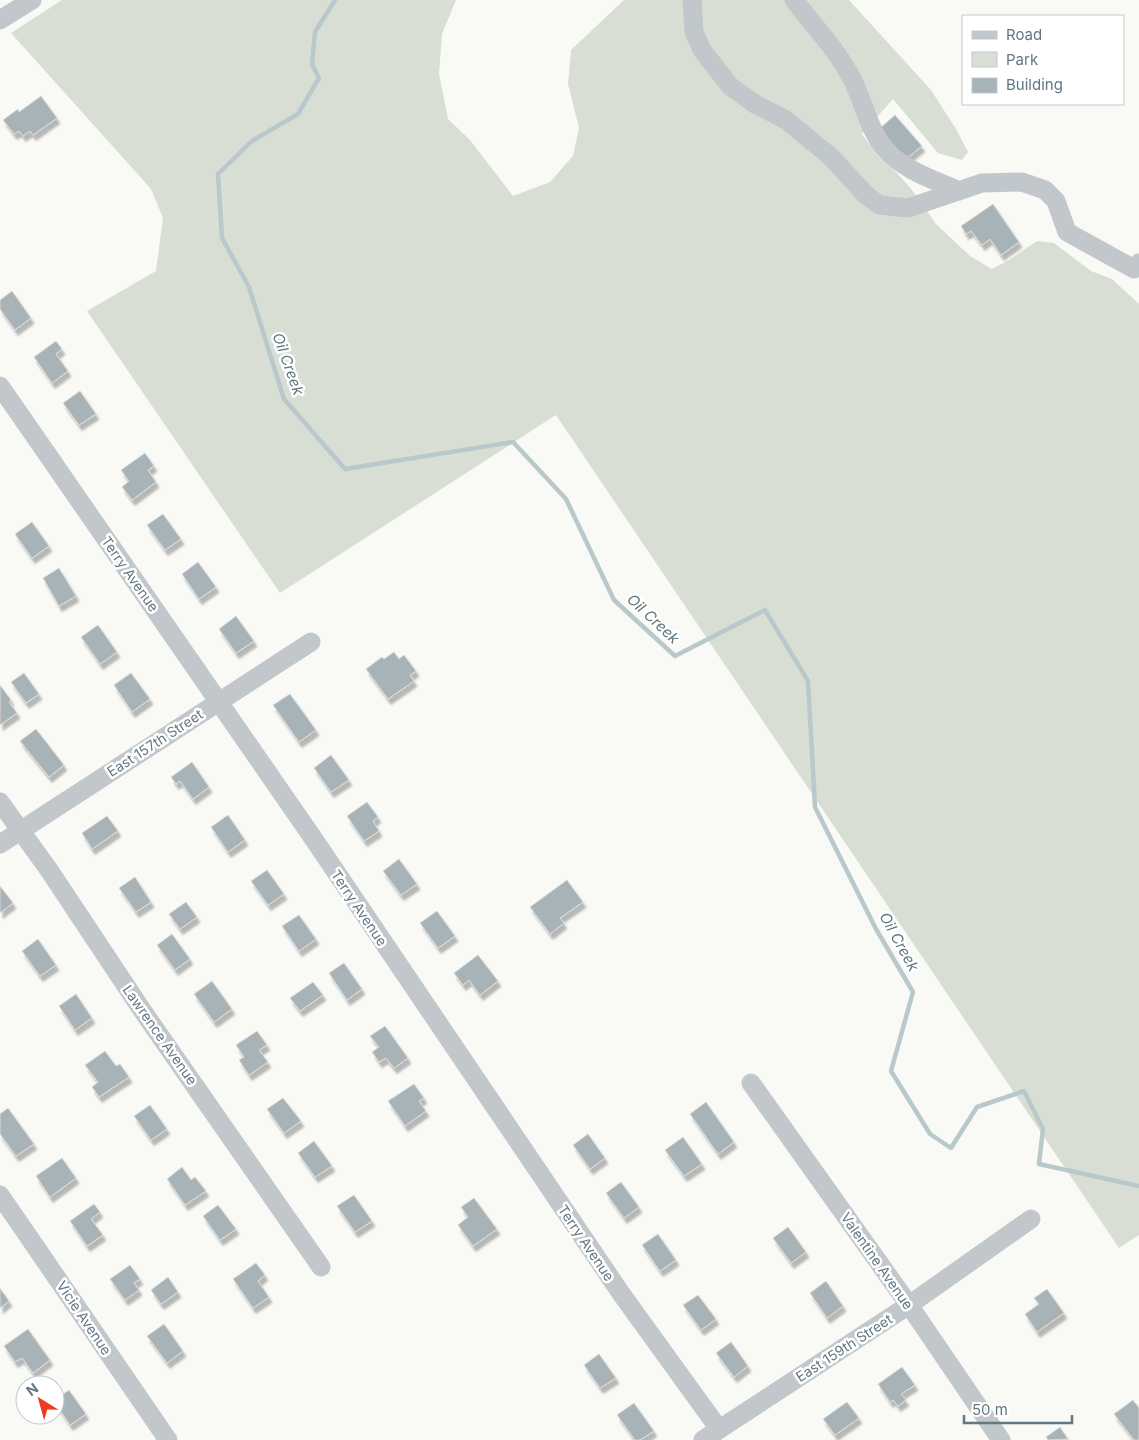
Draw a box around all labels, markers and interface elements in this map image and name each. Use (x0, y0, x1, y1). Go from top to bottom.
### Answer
legend (962, 15, 1124, 105)
text: Road (1006, 25, 1042, 44)
text: Park (1006, 50, 1039, 69)
text: Building (1006, 75, 1063, 94)
water label: Oil Creek (268, 330, 309, 398)
street label: Terry Avenue (98, 533, 163, 615)
water label: Oil Creek (623, 590, 684, 648)
street label: East 157th Street (104, 705, 206, 780)
street label: Terry Avenue (328, 866, 391, 949)
water label: Oil Creek (875, 909, 924, 975)
street label: Lawrence Avenue (120, 982, 201, 1088)
street label: Terry Avenue (555, 1201, 618, 1284)
street label: Valentine Avenue (838, 1209, 917, 1312)
street label: Vicie Avenue (53, 1277, 115, 1358)
street label: East 159th Street (792, 1310, 895, 1385)
north arrow (15, 1375, 65, 1425)
text: N (22, 1379, 41, 1399)
scale bar (964, 1392, 1072, 1424)
text: 50 m (972, 1400, 1008, 1419)

